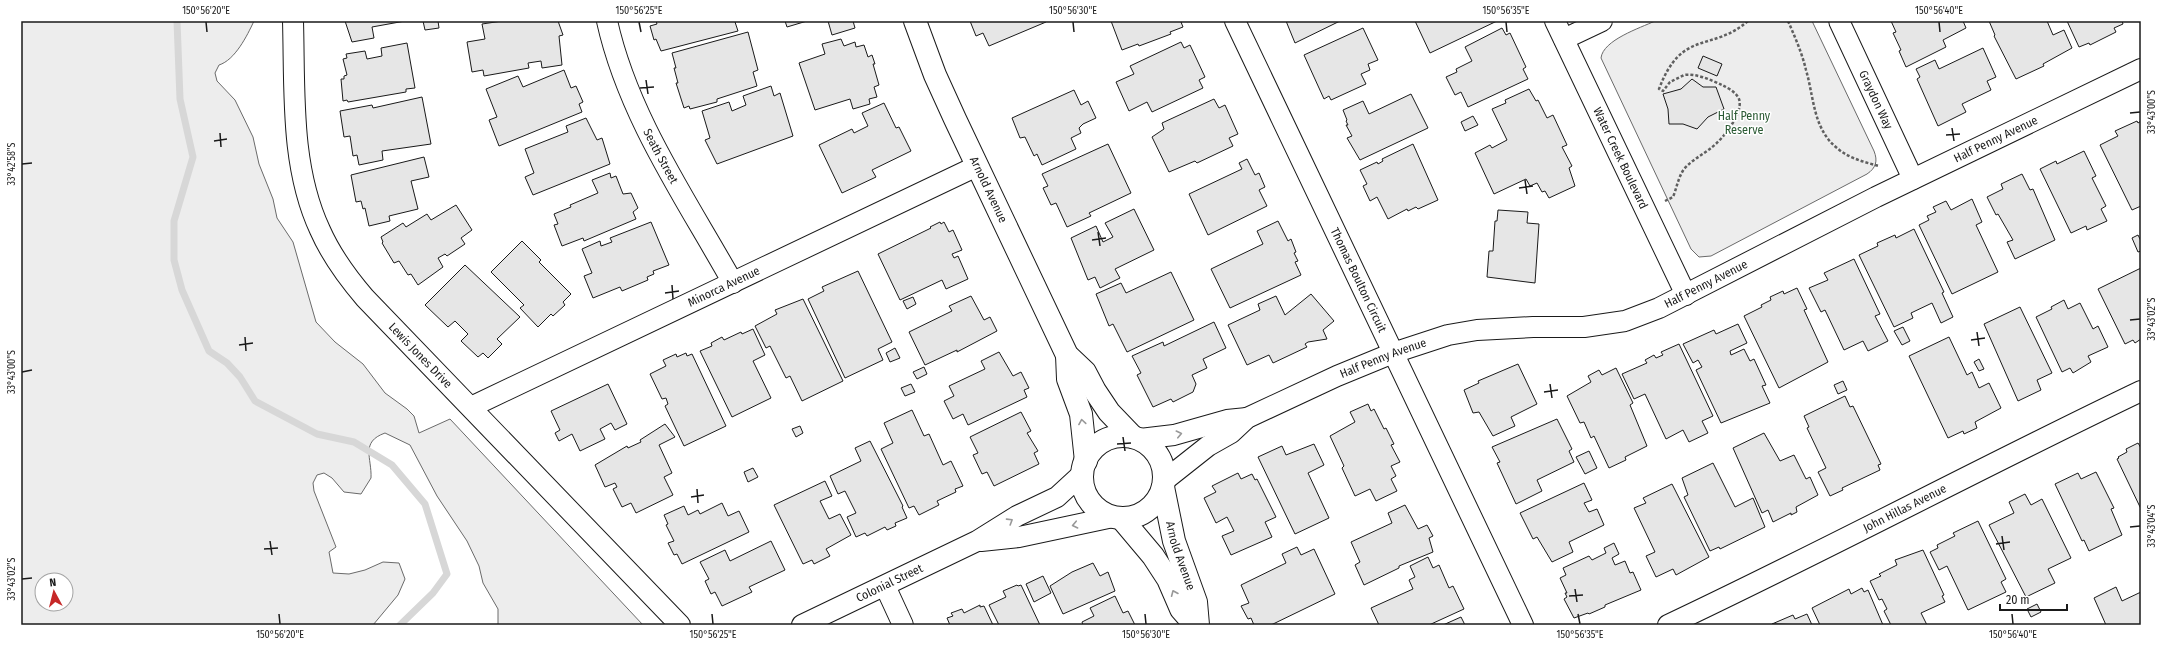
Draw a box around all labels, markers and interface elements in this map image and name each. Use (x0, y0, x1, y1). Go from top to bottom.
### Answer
text: 150°56'20"E (182, 5, 230, 17)
text: 150°56'25"E (616, 5, 663, 17)
text: 150°56'30"E (1049, 5, 1097, 17)
text: 150°56'35"E (1482, 5, 1530, 17)
text: 150°56'40"E (1915, 5, 1963, 17)
street label: Graydon Way (1856, 68, 1896, 132)
text: 33°43'00"S (2146, 90, 2158, 134)
street label: Water Creek Boulevard (1590, 105, 1651, 211)
park label: Half Penny Reserve (1718, 109, 1771, 137)
street label: Half Penny Avenue (1952, 113, 2040, 165)
street label: Seath Street (640, 126, 681, 186)
text: 33°42'58"S (6, 142, 18, 186)
street label: Arnold Avenue (967, 154, 1010, 225)
street label: Thomas Boulton Circuit (1328, 226, 1389, 335)
street label: Half Penny Avenue (1662, 257, 1750, 311)
street label: Minorca Avenue (686, 263, 762, 310)
text: 33°43'02"S (2146, 297, 2158, 341)
street label: Lewis Jones Drive (386, 320, 455, 391)
street label: Half Penny Avenue (1338, 336, 1428, 381)
text: 33°43'00"S (6, 350, 18, 394)
one-way arrow (1078, 419, 1087, 425)
one-way arrow (1176, 430, 1182, 438)
street label: John Hillas Avenue (1861, 481, 1949, 535)
text: 33°43'04"S (2146, 504, 2158, 548)
one-way arrow (1006, 518, 1013, 525)
one-way arrow (1072, 520, 1078, 528)
street label: Arnold Avenue (1163, 520, 1198, 592)
text: 33°43'02"S (6, 557, 18, 601)
street label: Colonial Street (854, 561, 925, 605)
north arrow (34, 572, 74, 612)
text: N (49, 576, 57, 589)
scale bar (2000, 586, 2067, 612)
one-way arrow (1171, 590, 1179, 598)
text: 20 m (2006, 593, 2030, 607)
text: 150°56'20"E (256, 629, 304, 641)
text: 150°56'25"E (690, 629, 737, 641)
text: 150°56'30"E (1122, 629, 1170, 641)
text: 150°56'35"E (1556, 629, 1604, 641)
text: 150°56'40"E (1989, 629, 2037, 641)

